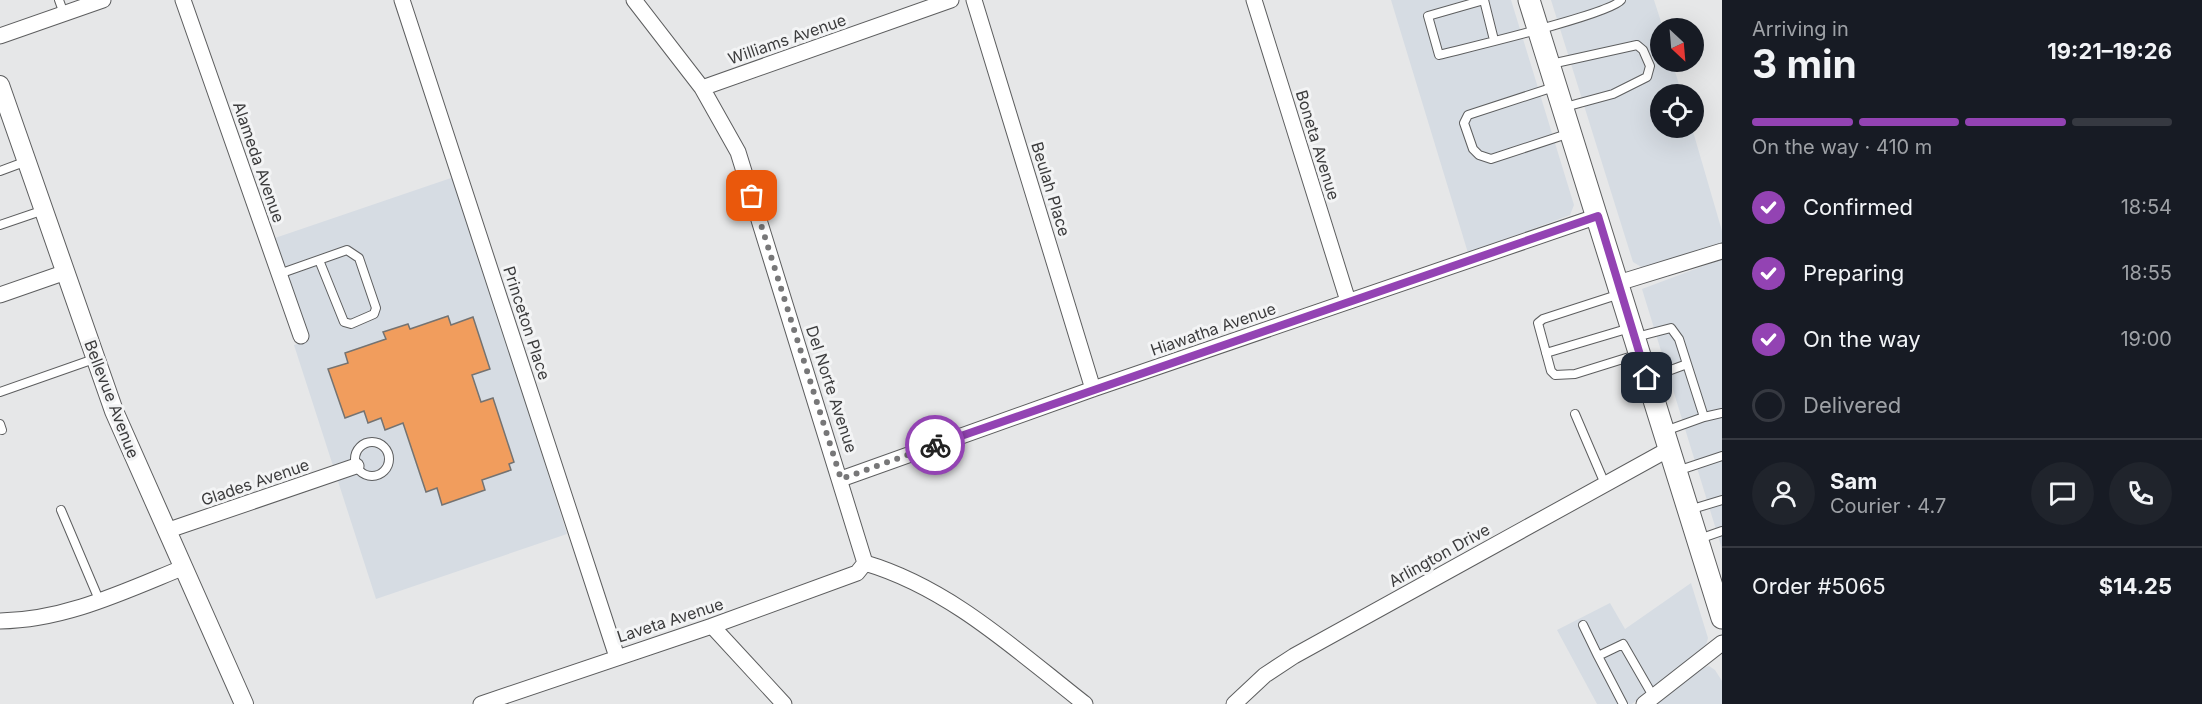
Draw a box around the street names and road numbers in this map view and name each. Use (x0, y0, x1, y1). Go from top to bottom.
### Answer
street label: Williams Avenue (725, 9, 849, 69)
street label: Boneta Avenue (1292, 88, 1344, 202)
street label: Alameda Avenue (229, 99, 289, 225)
street label: Beulah Place (1027, 139, 1075, 239)
street label: Princeton Place (499, 264, 555, 382)
street label: Hiawatha Avenue (1148, 298, 1278, 360)
street label: Del Norte Avenue (802, 323, 862, 455)
street label: Bellevue Avenue (80, 337, 144, 461)
street label: Glades Avenue (198, 454, 312, 510)
street label: Arlington Drive (1385, 519, 1493, 591)
street label: Laveta Avenue (614, 593, 726, 647)

